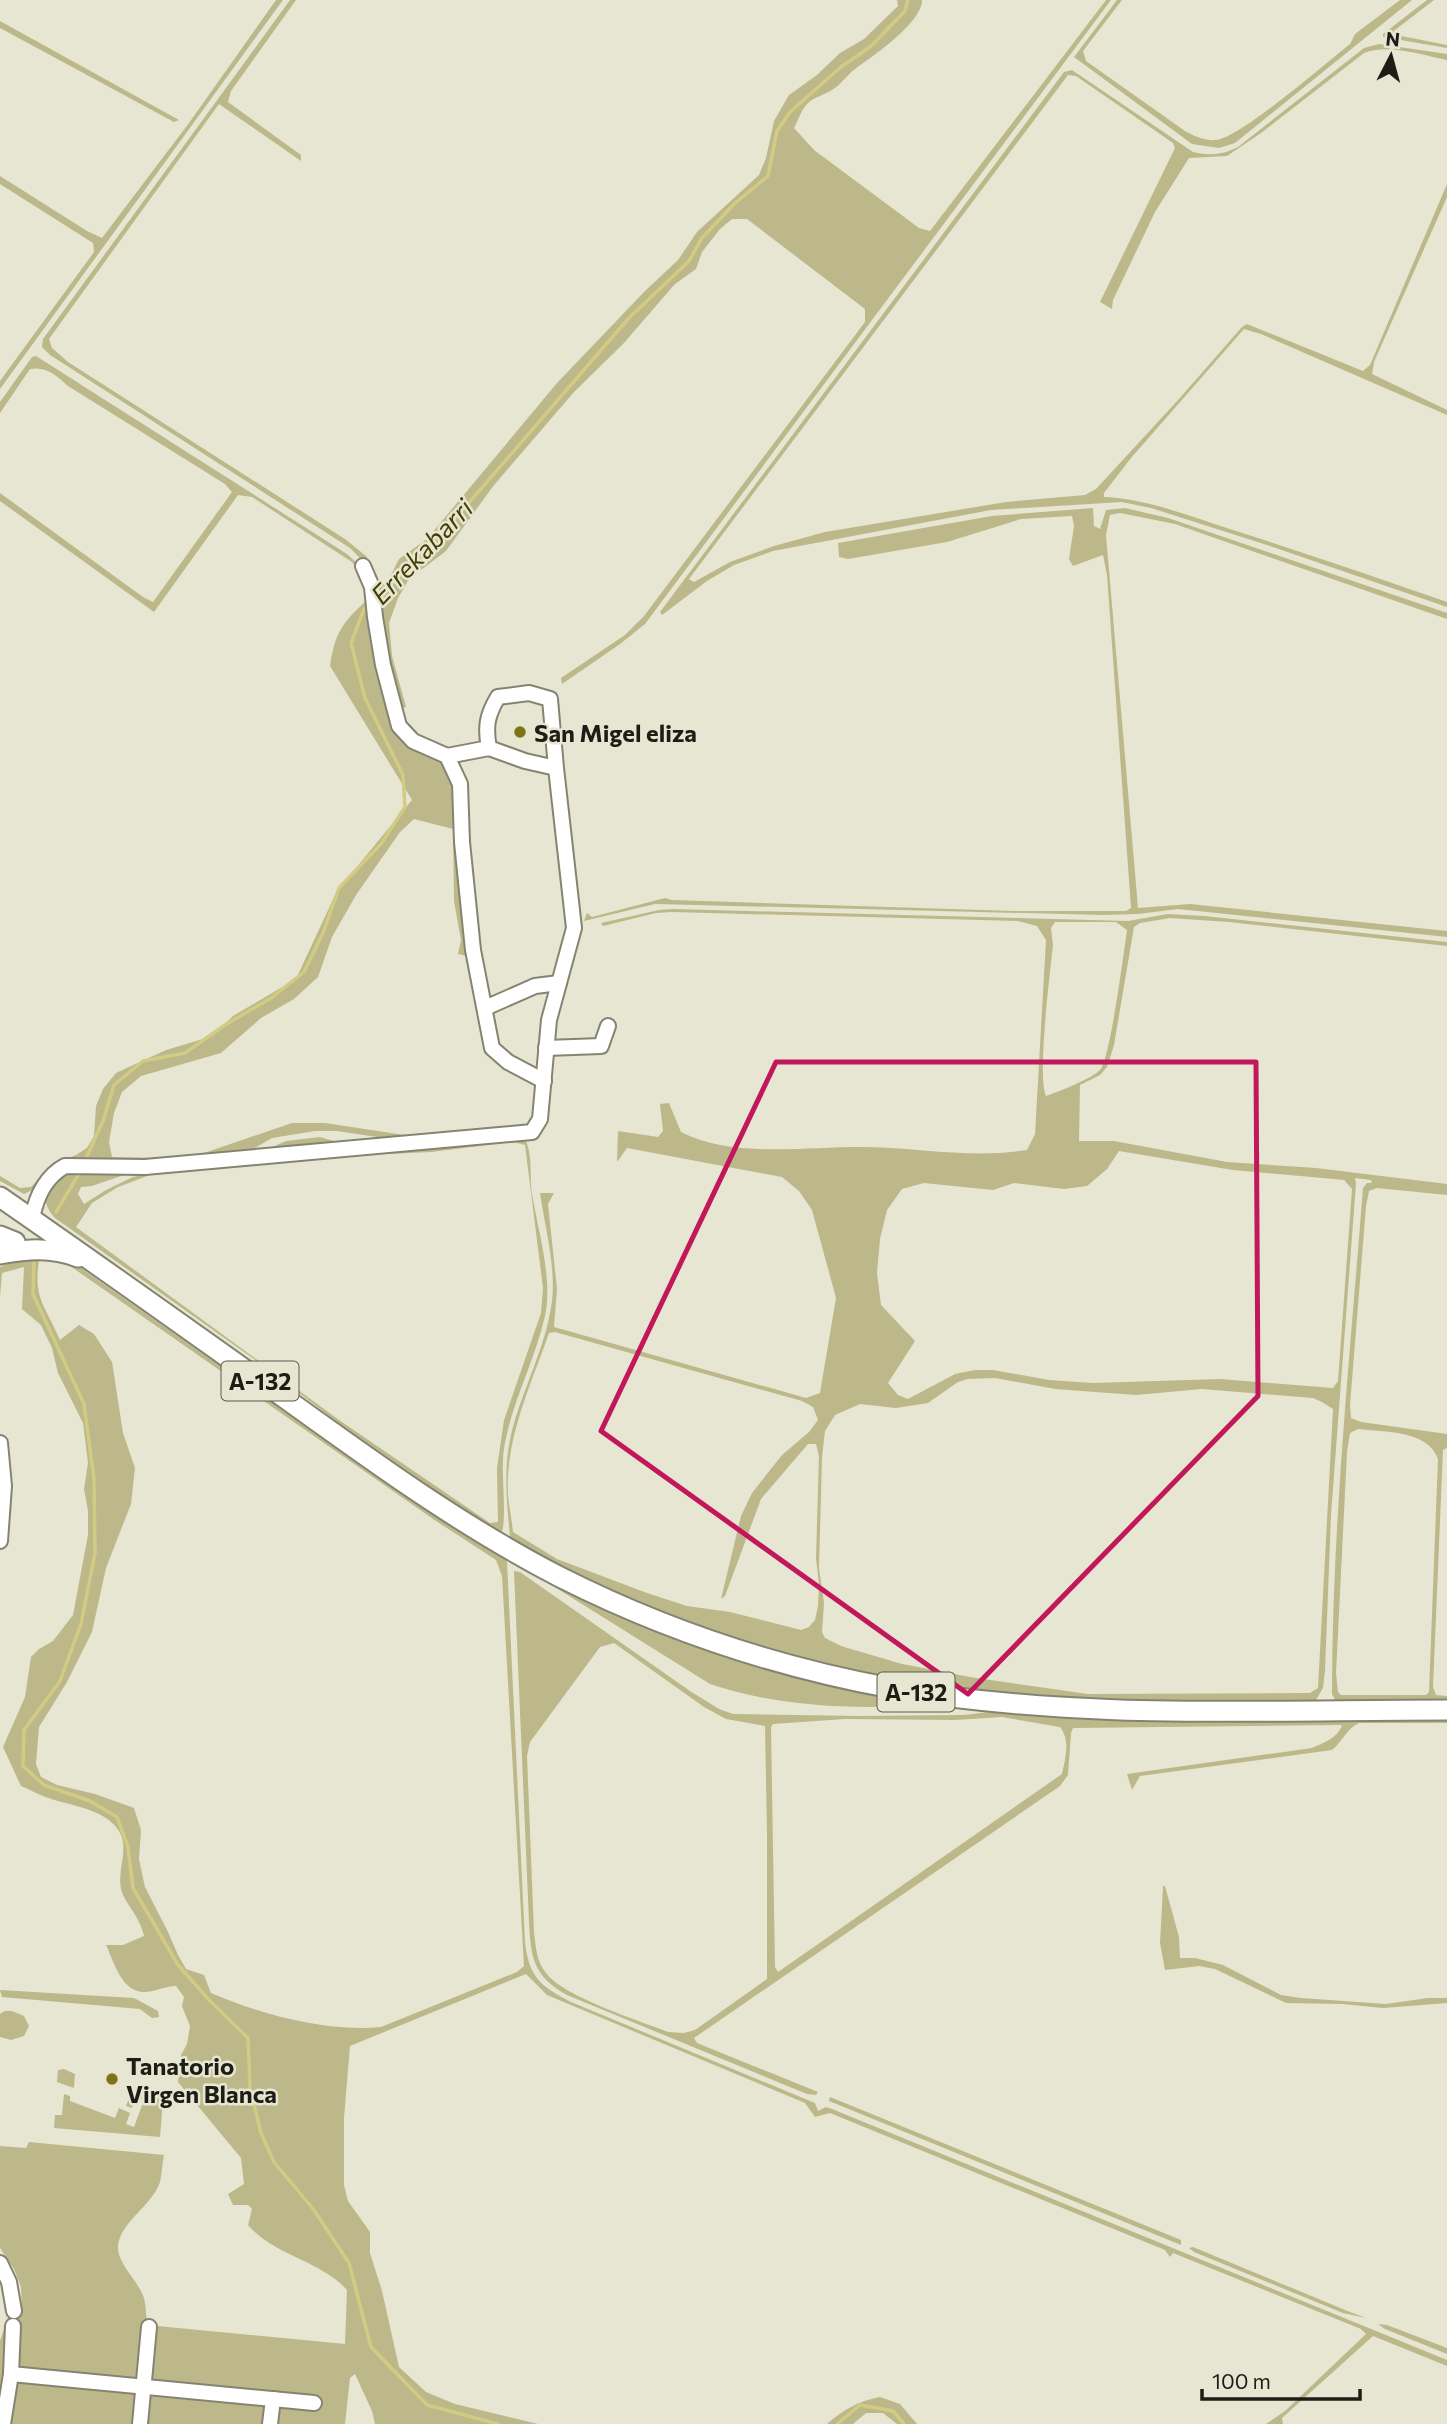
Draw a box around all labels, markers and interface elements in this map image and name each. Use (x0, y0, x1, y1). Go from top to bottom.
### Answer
north arrow (1356, 21, 1426, 91)
text: N (1385, 26, 1401, 51)
water label: Errekabarri (363, 491, 479, 610)
place label: San Migel eliza (534, 718, 697, 747)
marker: San Migel eliza (512, 724, 528, 740)
road number: A-132 (222, 1362, 298, 1400)
road number: A-132 (878, 1672, 954, 1712)
place label: Tanatorio Virgen Blanca (126, 2051, 277, 2108)
marker: Tanatorio Virgen Blanca (104, 2071, 120, 2087)
scale bar (1202, 2358, 1360, 2402)
text: 100 m (1212, 2368, 1271, 2393)

